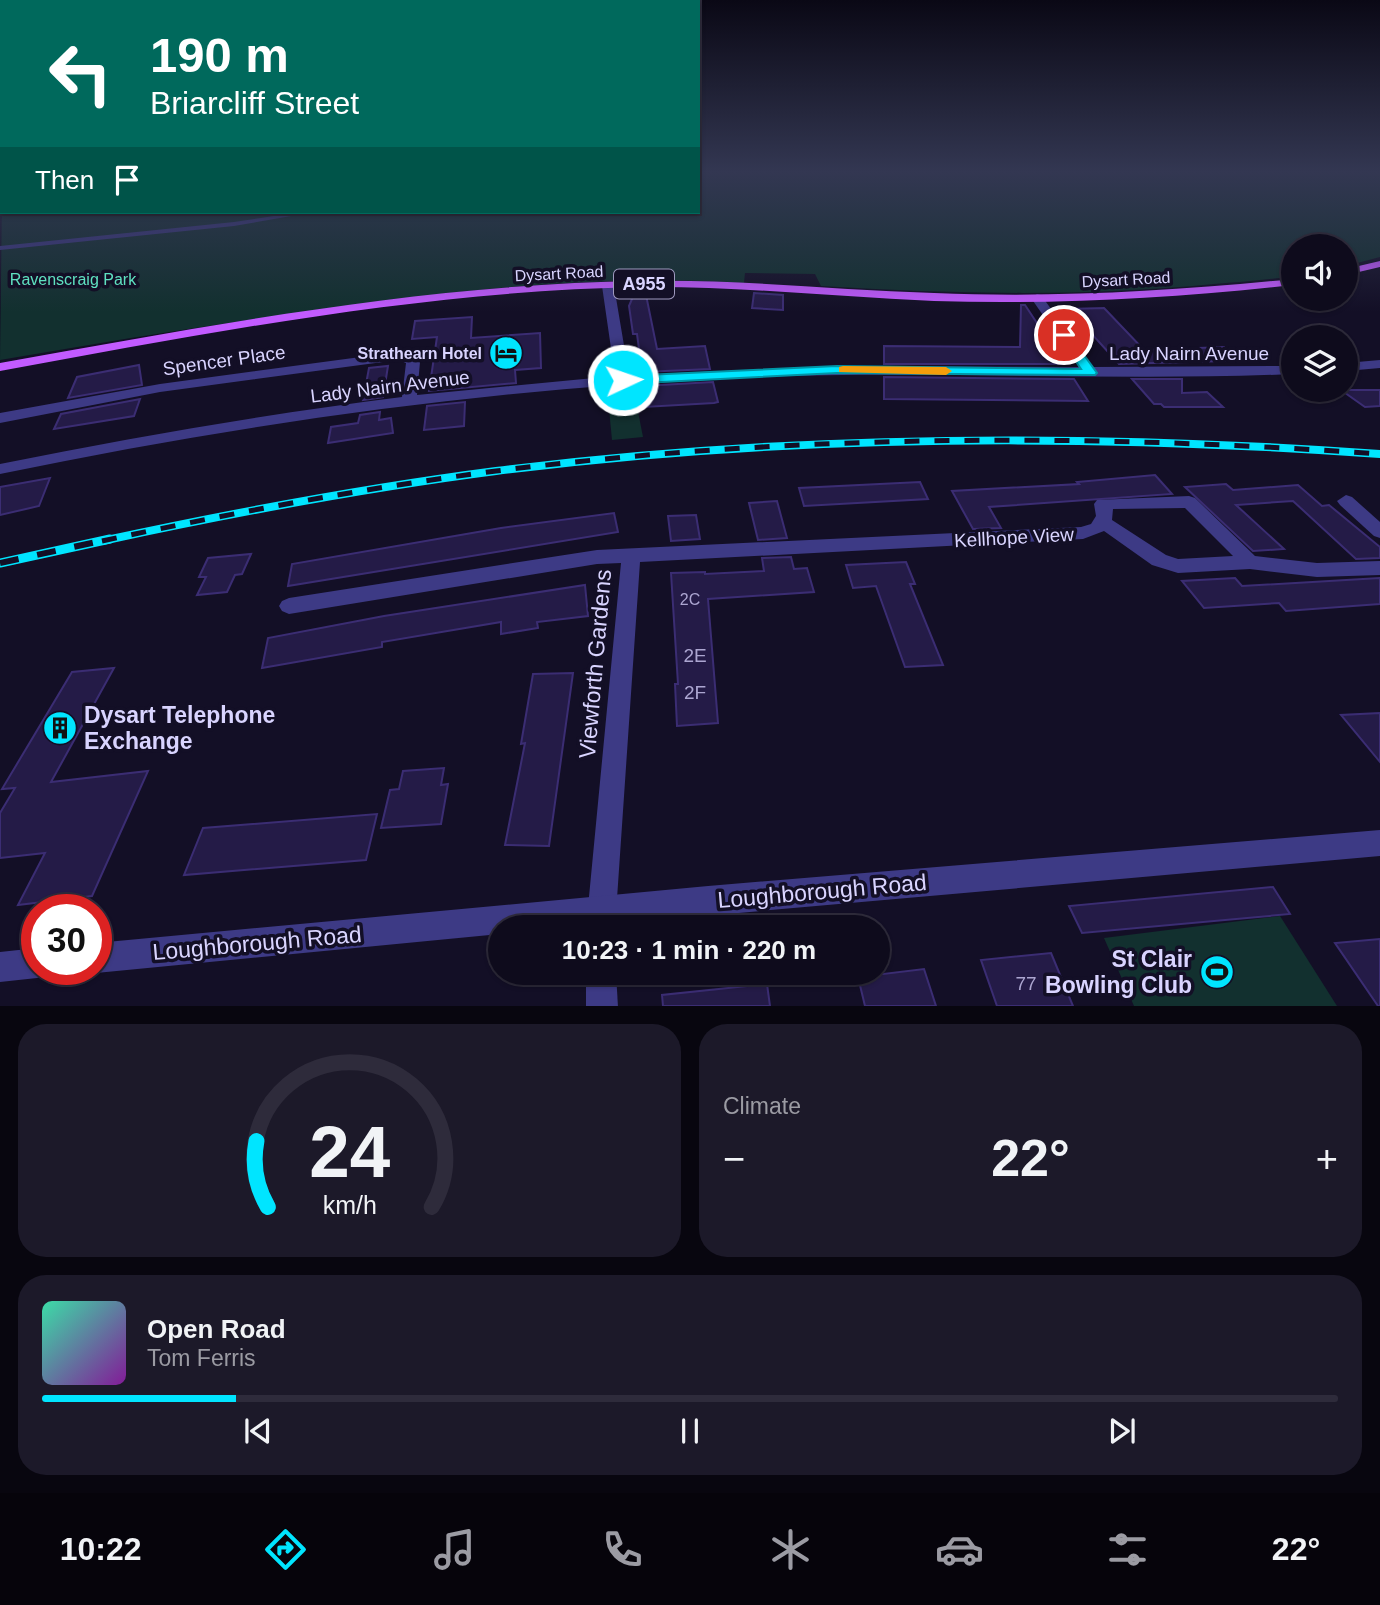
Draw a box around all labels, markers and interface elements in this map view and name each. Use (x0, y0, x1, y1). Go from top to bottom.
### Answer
icon: left (35, 28, 126, 119)
text: 190 m (150, 28, 289, 82)
text: Briarcliff Street (150, 85, 359, 121)
icon: arrive (108, 161, 146, 199)
text: Then (35, 165, 94, 195)
map controls (1281, 234, 1358, 402)
button: sound (1281, 234, 1358, 311)
street label: Dysart Road (514, 263, 604, 284)
street label: Dysart Road (1081, 269, 1171, 290)
road number: A955 (614, 270, 674, 298)
park label: Ravenscraig Park (10, 271, 137, 288)
pin (1034, 305, 1094, 365)
icon: arrive (1045, 316, 1083, 354)
button: layers (1281, 325, 1358, 402)
hotel icon: Strathearn Hotel (487, 334, 525, 372)
street label: Spencer Place (161, 341, 287, 379)
position arrow (586, 343, 660, 417)
street label: Lady Nairn Avenue (1109, 343, 1269, 364)
place label: Strathearn Hotel (358, 345, 482, 362)
street label: Lady Nairn Avenue (309, 366, 471, 407)
street label: Kellhope View (954, 524, 1075, 551)
street label: Viewforth Gardens (574, 568, 616, 760)
house number: 2C (680, 591, 700, 608)
house number: 2E (683, 645, 707, 666)
house number: 2F (684, 682, 706, 703)
place label: Dysart Telephone Exchange (84, 702, 275, 754)
building icon: Dysart Telephone Exchange (41, 709, 79, 747)
street label: Loughborough Road (716, 869, 928, 913)
speed limit sign: 30 (21, 894, 112, 985)
street label: Loughborough Road (151, 921, 363, 965)
text: 10:23 · 1 min · 220 m (562, 935, 816, 965)
place label: St Clair Bowling Club (1045, 946, 1192, 998)
sports icon: St Clair Bowling Club (1198, 953, 1236, 991)
house number: 77 (1015, 973, 1037, 994)
text: Climate (723, 1093, 801, 1119)
text: 24 (309, 1111, 390, 1192)
text: 22° (991, 1129, 1070, 1187)
text: − (723, 1138, 745, 1180)
text: + (1316, 1138, 1338, 1180)
text: km/h (322, 1190, 377, 1218)
text: Open Road (147, 1314, 286, 1344)
text: Tom Ferris (147, 1345, 256, 1371)
icon: previous (239, 1412, 277, 1450)
icon: pause (671, 1412, 709, 1450)
icon: next (1103, 1412, 1141, 1450)
icon: directions (261, 1525, 310, 1574)
icon: music (430, 1525, 479, 1574)
icon: phone (598, 1525, 647, 1574)
icon: climate (766, 1525, 815, 1574)
icon: car (935, 1525, 984, 1574)
icon: filters (1103, 1525, 1152, 1574)
text: 10:22 (60, 1531, 142, 1567)
text: 22° (1272, 1531, 1320, 1567)

